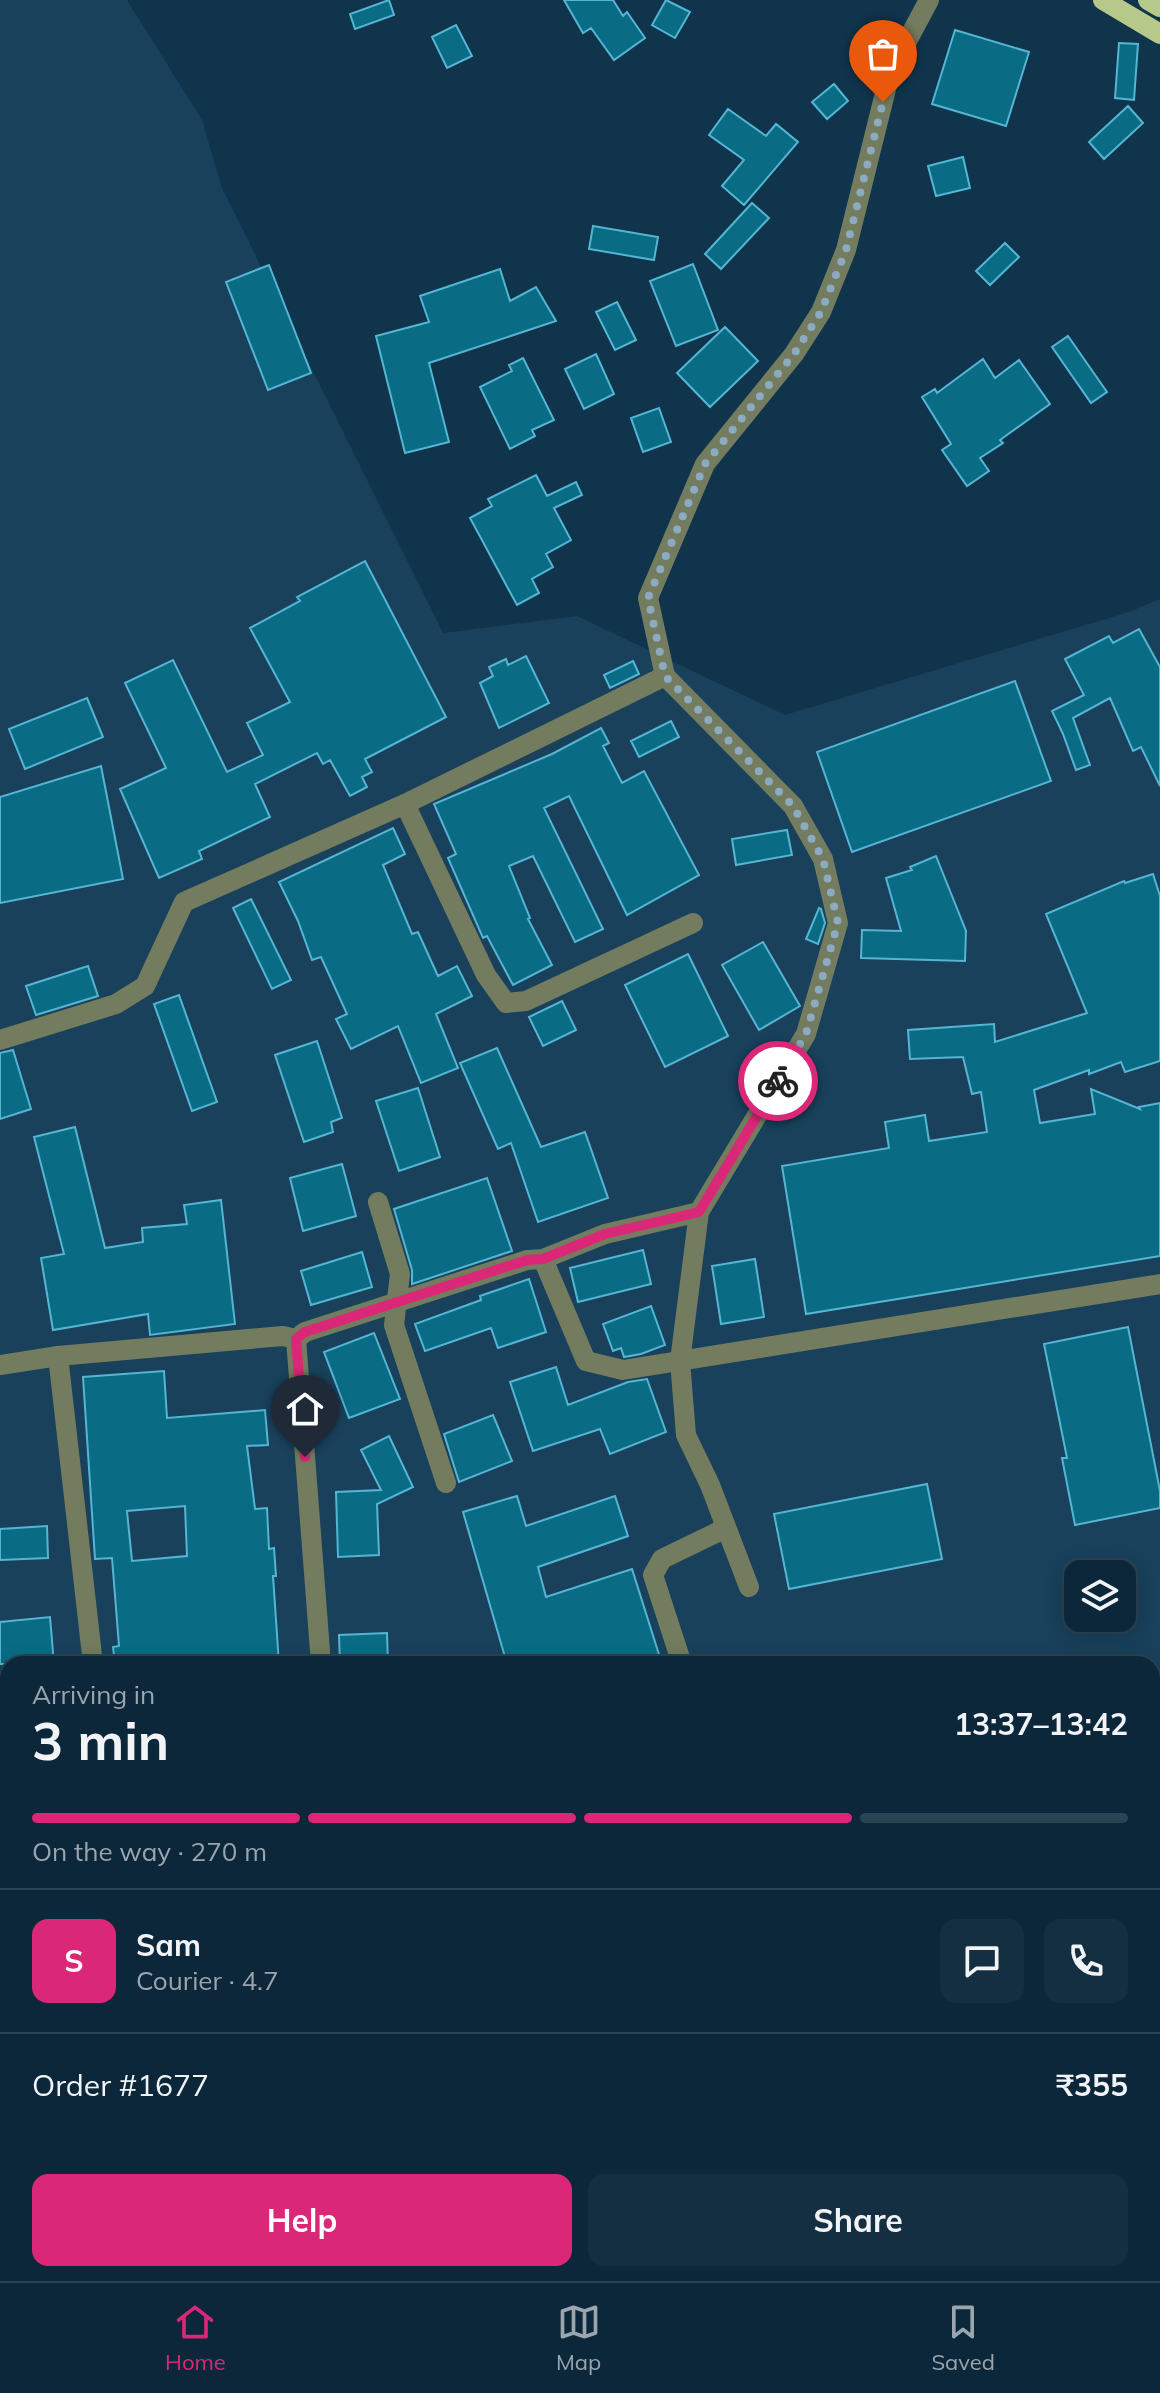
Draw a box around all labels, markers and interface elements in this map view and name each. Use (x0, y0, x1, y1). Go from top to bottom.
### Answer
pin (849, 20, 917, 102)
icon: bag (861, 32, 905, 76)
courier (738, 1041, 818, 1121)
icon: bike (756, 1059, 800, 1103)
pin (271, 1375, 339, 1457)
icon: home (283, 1387, 327, 1431)
map controls (1064, 1560, 1136, 1632)
button: layers (1064, 1560, 1136, 1632)
text: Arriving in (32, 1678, 155, 1711)
text: 13:37–13:42 (954, 1705, 1128, 1743)
text: 3 min (32, 1708, 169, 1773)
text: On the way · 270 m (32, 1835, 267, 1868)
button: chat (940, 1919, 1024, 2003)
button: phone (1044, 1919, 1128, 2003)
text: Sam (136, 1926, 201, 1964)
text: S (64, 1942, 84, 1980)
text: Courier · 4.7 (136, 1964, 279, 1997)
text: Order #1677 (32, 2066, 209, 2104)
text: ₹355 (1056, 2066, 1128, 2104)
button: Help (32, 2174, 572, 2266)
button: Share (588, 2174, 1128, 2266)
tab: Home (165, 2300, 226, 2376)
tab: Map (556, 2300, 601, 2376)
tab: Saved (931, 2300, 995, 2376)

